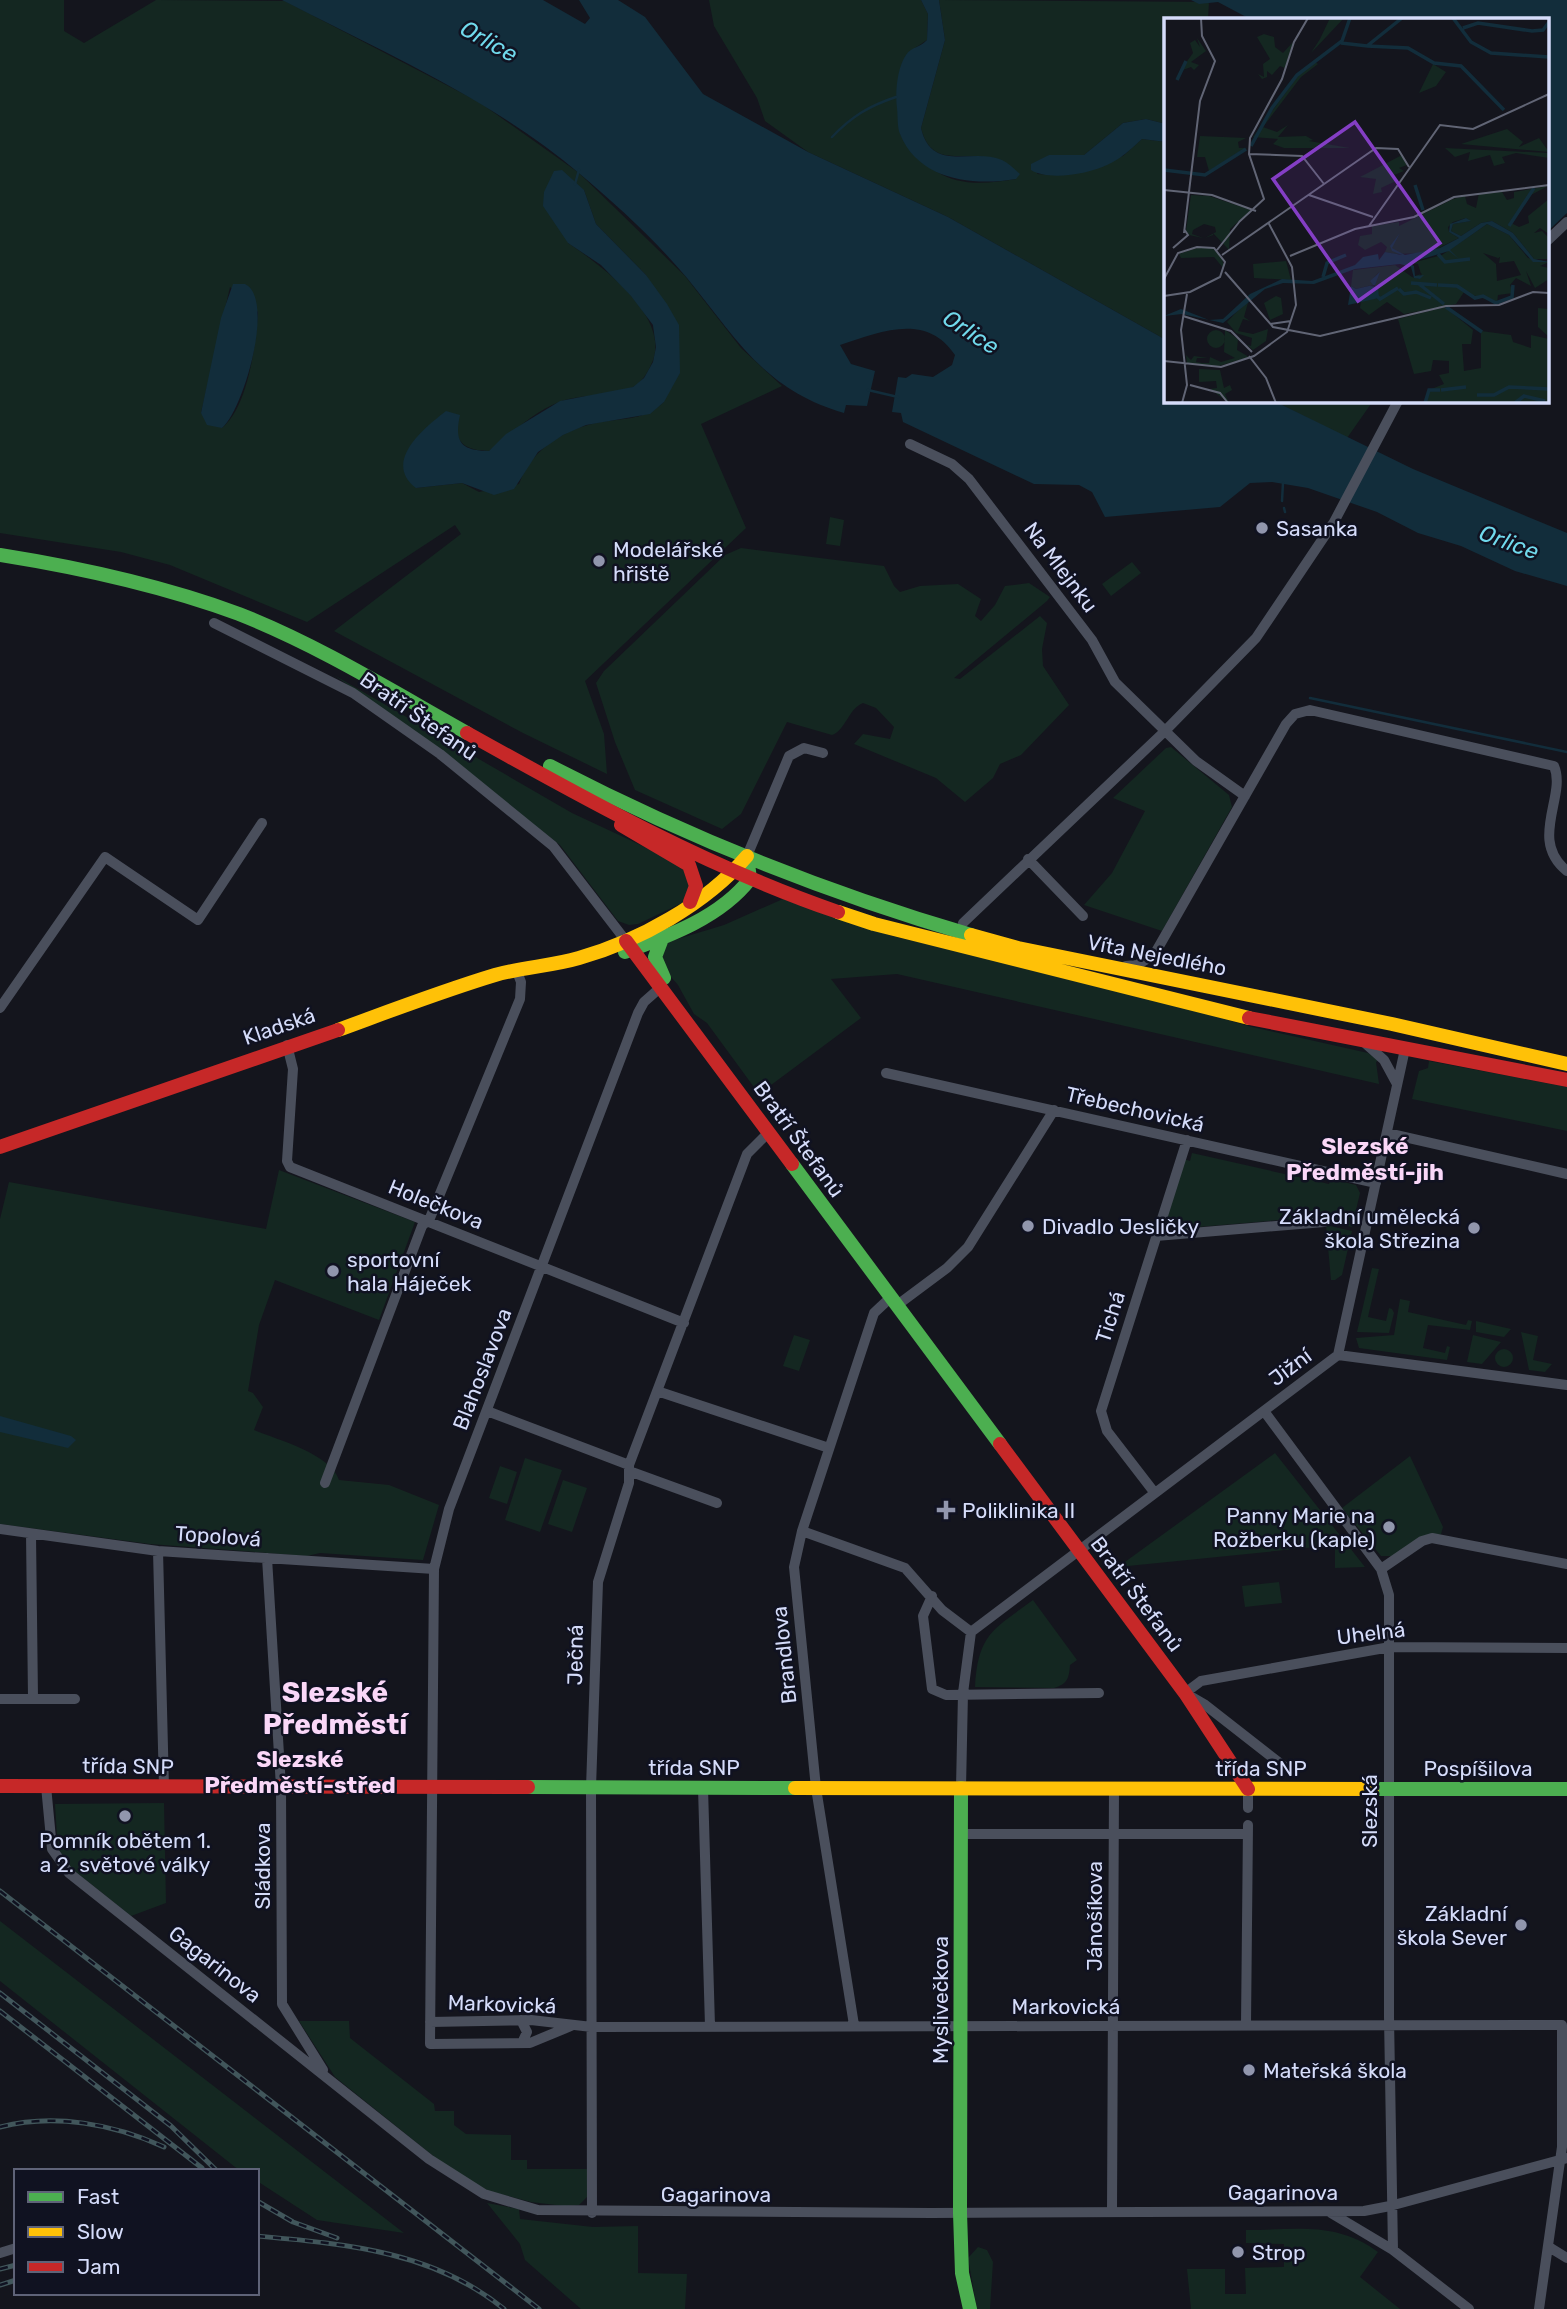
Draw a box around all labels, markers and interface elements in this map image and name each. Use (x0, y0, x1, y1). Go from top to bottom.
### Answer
water label: Orlice (456, 14, 523, 68)
inset map (1164, 18, 1550, 402)
water label: Orlice (938, 304, 1004, 360)
place label: Sasanka (1276, 516, 1358, 541)
street label: Na Mlejnku (1019, 517, 1103, 617)
water label: Orlice (1476, 518, 1543, 566)
marker: Sasanka (1254, 520, 1270, 536)
place label: Modelářské hřiště (613, 537, 723, 586)
marker: Modelářské hřiště (591, 553, 607, 569)
street label: Bratří Štefanů (355, 666, 483, 766)
street label: Víta Nejedlého (1085, 929, 1229, 981)
street label: Kladská (240, 1002, 318, 1050)
street label: Bratří Štefanů (748, 1076, 850, 1202)
street label: Třebechovická (1063, 1081, 1207, 1137)
district label: Slezské Předměstí-jih (1286, 1132, 1444, 1186)
street label: Holečkova (385, 1174, 487, 1234)
place label: Základní umělecká škola Střezina (1279, 1204, 1460, 1253)
place label: Divadlo Jesličky (1042, 1214, 1200, 1239)
marker: Divadlo Jesličky (1020, 1218, 1036, 1234)
marker: Základní umělecká škola Střezina (1466, 1220, 1482, 1236)
place label: sportovní hala Háječek (347, 1247, 471, 1296)
marker: sportovní hala Háječek (325, 1263, 341, 1279)
street label: Tichá (1090, 1288, 1130, 1346)
street label: Blahoslavova (447, 1305, 517, 1433)
street label: Jižní (1264, 1342, 1317, 1391)
place label: Poliklinika II (962, 1498, 1075, 1523)
marker: Poliklinika II (936, 1500, 956, 1520)
place label: Panny Marie na Rožberku (kaple) (1213, 1503, 1375, 1552)
marker: Panny Marie na Rožberku (kaple) (1381, 1519, 1397, 1535)
street label: Topolová (174, 1521, 262, 1551)
street label: Bratří Štefanů (1086, 1532, 1188, 1656)
street label: Brandlova (766, 1605, 802, 1705)
street label: Uhelná (1335, 1616, 1407, 1650)
street label: Ječná (562, 1624, 588, 1686)
district label: Slezské Předměstí (263, 1676, 409, 1741)
district label: Slezské Předměstí-střed (204, 1745, 396, 1799)
street label: třída SNP (82, 1753, 174, 1779)
street label: třída SNP (648, 1755, 740, 1780)
street label: třída SNP (1215, 1756, 1307, 1781)
street label: Pospíšilova (1423, 1756, 1533, 1781)
street label: Slezská (1357, 1774, 1382, 1848)
marker: Pomník obětem 1. a 2. světové války (117, 1808, 133, 1824)
street label: Sládkova (250, 1822, 275, 1910)
place label: Pomník obětem 1. a 2. světové války (39, 1828, 211, 1877)
street label: Jánošíkova (1082, 1861, 1107, 1971)
place label: Základní škola Sever (1397, 1901, 1508, 1950)
marker: Základní škola Sever (1513, 1917, 1529, 1933)
street label: Gagarinova (164, 1920, 266, 2008)
street label: Myslivečkova (928, 1936, 953, 2064)
street label: Markovická (447, 1990, 557, 2018)
street label: Markovická (1012, 1994, 1120, 2019)
place label: Mateřská škola (1263, 2058, 1407, 2083)
marker: Mateřská škola (1241, 2062, 1257, 2078)
legend (14, 2169, 259, 2295)
street label: Gagarinova (1228, 2180, 1338, 2205)
street label: Gagarinova (661, 2182, 771, 2207)
text: Fast (77, 2184, 119, 2209)
text: Slow (77, 2219, 124, 2244)
place label: Strop (1252, 2240, 1306, 2265)
marker: Strop (1230, 2244, 1246, 2260)
text: Jam (77, 2254, 121, 2279)

